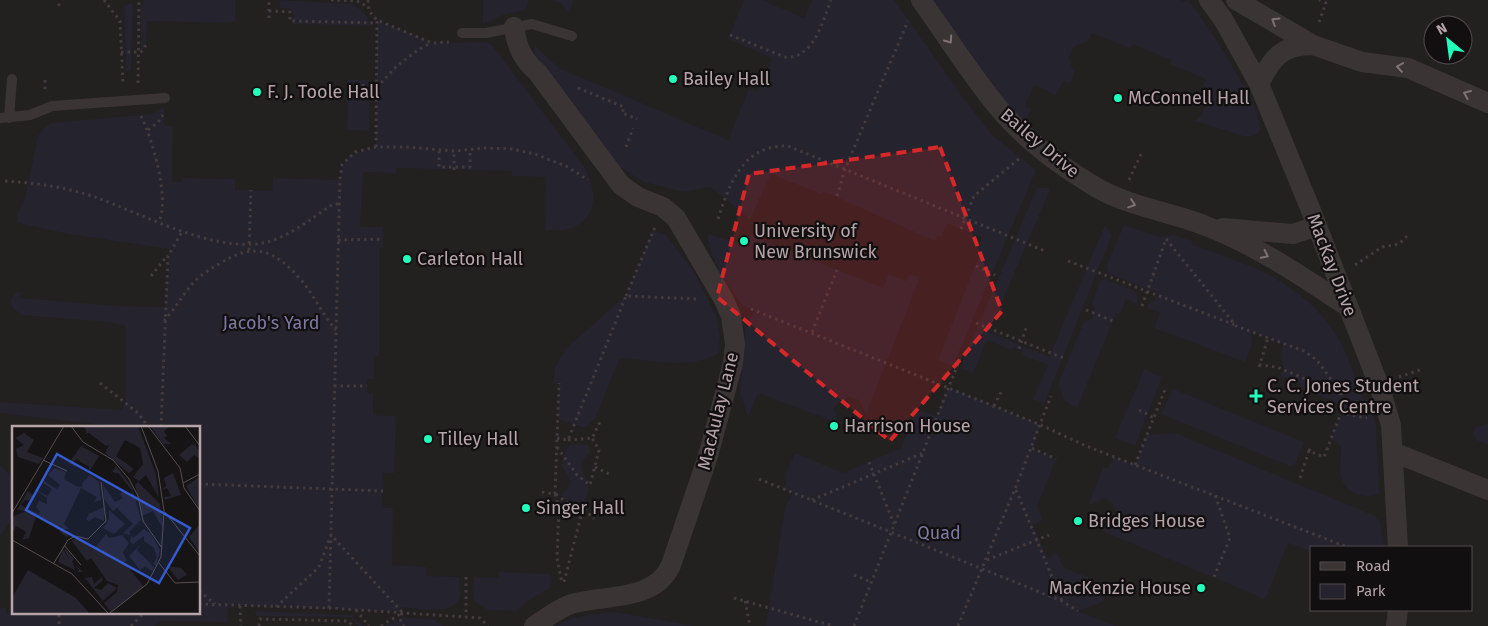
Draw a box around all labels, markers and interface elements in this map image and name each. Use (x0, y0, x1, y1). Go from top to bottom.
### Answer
north arrow (1423, 15, 1473, 65)
one-way arrow (1271, 18, 1280, 28)
text: N (1434, 19, 1450, 39)
one-way arrow (943, 34, 952, 44)
one-way arrow (1395, 62, 1403, 73)
place label: Bailey Hall (683, 68, 770, 90)
marker: Bailey Hall (667, 73, 679, 85)
place label: F. J. Toole Hall (267, 81, 380, 103)
marker: F. J. Toole Hall (251, 86, 263, 98)
place label: McConnell Hall (1128, 87, 1249, 109)
one-way arrow (1463, 89, 1472, 100)
marker: McConnell Hall (1112, 92, 1124, 104)
street label: Bailey Drive (996, 104, 1084, 182)
one-way arrow (1127, 198, 1136, 208)
street label: MacKay Drive (1302, 211, 1362, 319)
place label: University of New Brunswick (754, 220, 878, 263)
marker: University of New Brunswick (738, 235, 750, 247)
place label: Carleton Hall (417, 248, 523, 270)
one-way arrow (1260, 249, 1269, 259)
marker: Carleton Hall (401, 253, 413, 265)
park label: Jacob's Yard (223, 312, 319, 334)
street label: MacAulay Lane (693, 350, 743, 472)
place label: C. C. Jones Student Services Centre (1267, 375, 1420, 418)
marker: C. C. Jones Student Services Centre (1249, 389, 1263, 403)
place label: Harrison House (844, 415, 971, 437)
marker: Harrison House (828, 420, 840, 432)
inset map (12, 426, 200, 614)
place label: Tilley Hall (438, 428, 519, 450)
marker: Tilley Hall (422, 433, 434, 445)
place label: Singer Hall (536, 497, 624, 519)
marker: Singer Hall (520, 502, 532, 514)
place label: Bridges House (1088, 510, 1205, 532)
marker: Bridges House (1072, 515, 1084, 527)
park label: Quad (917, 522, 961, 544)
legend (1310, 546, 1473, 611)
text: Road (1356, 557, 1391, 575)
place label: MacKenzie House (1049, 577, 1191, 599)
marker: MacKenzie House (1195, 582, 1207, 594)
text: Park (1356, 582, 1386, 600)

